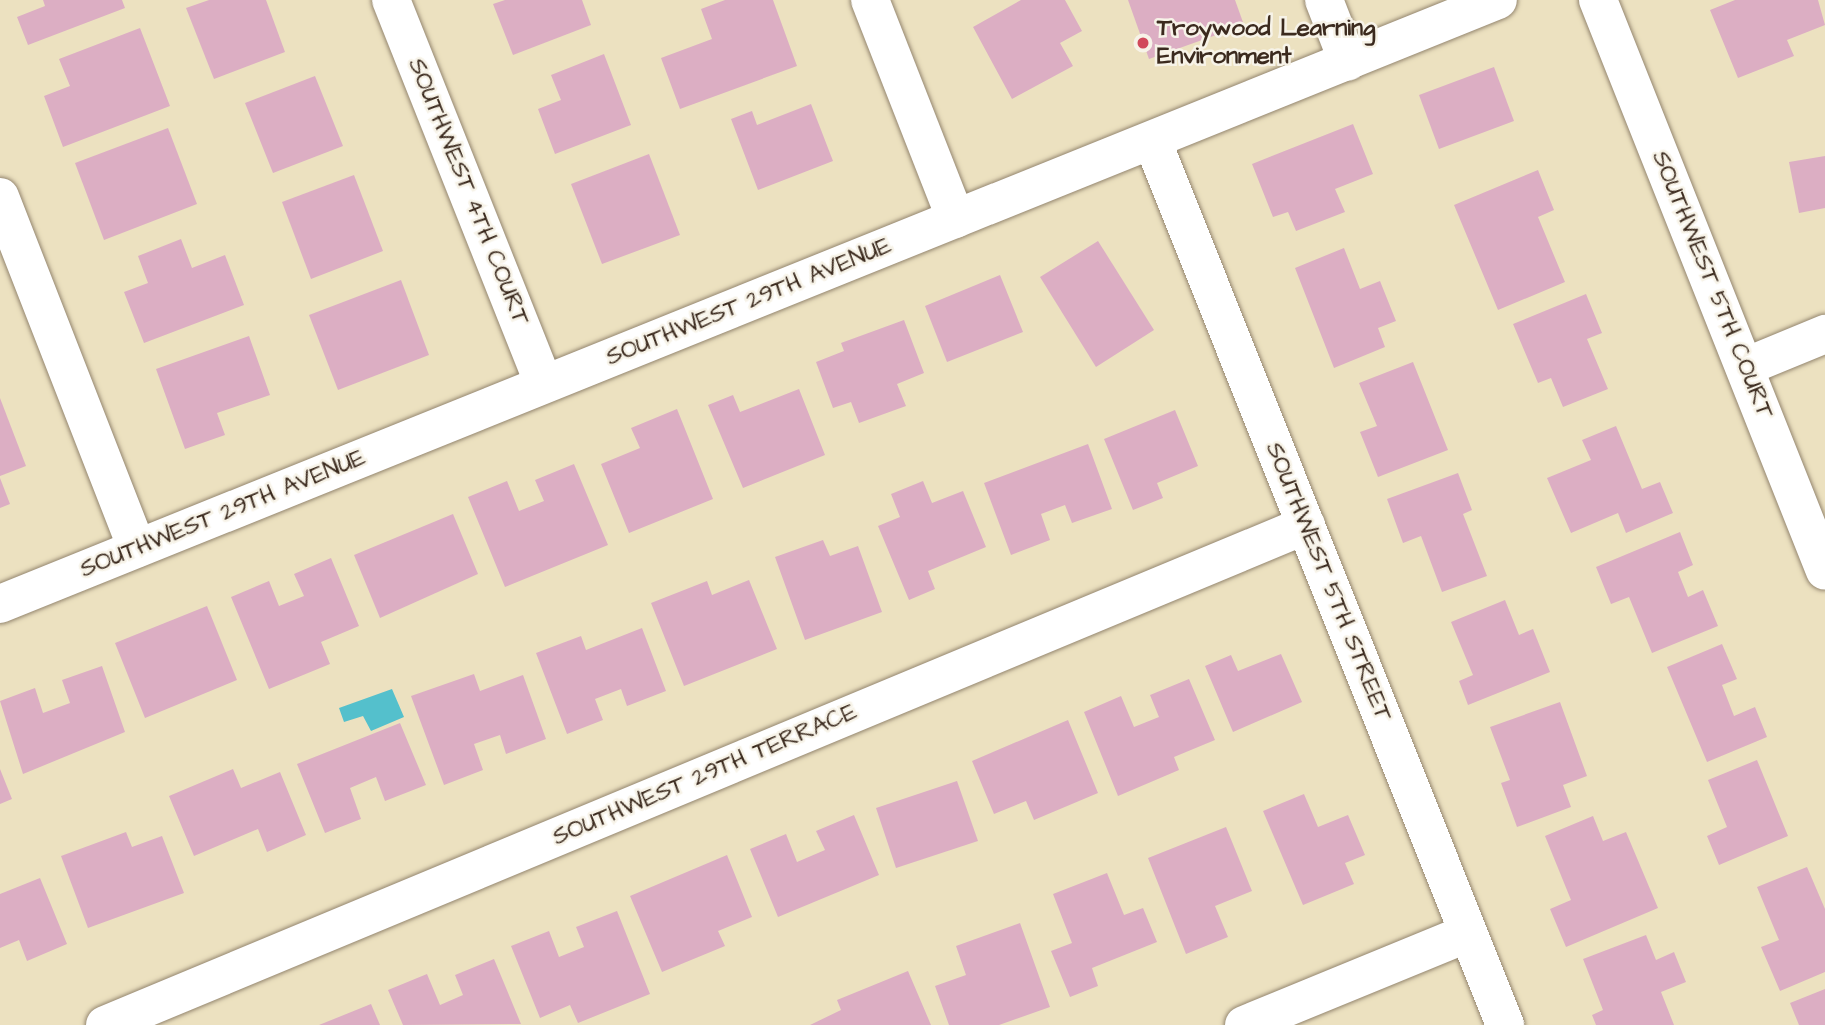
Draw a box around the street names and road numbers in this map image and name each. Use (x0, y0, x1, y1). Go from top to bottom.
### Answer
street label: SOUTHWEST 4TH COURT (401, 54, 535, 330)
street label: SOUTHWEST 5TH COURT (1645, 147, 1779, 423)
street label: SOUTHWEST 29TH AVENUE (602, 232, 896, 372)
street label: SOUTHWEST 5TH STREET (1259, 438, 1397, 726)
street label: SOUTHWEST 29TH AVENUE (76, 444, 370, 584)
street label: SOUTHWEST 29TH TERRACE (549, 698, 861, 852)

